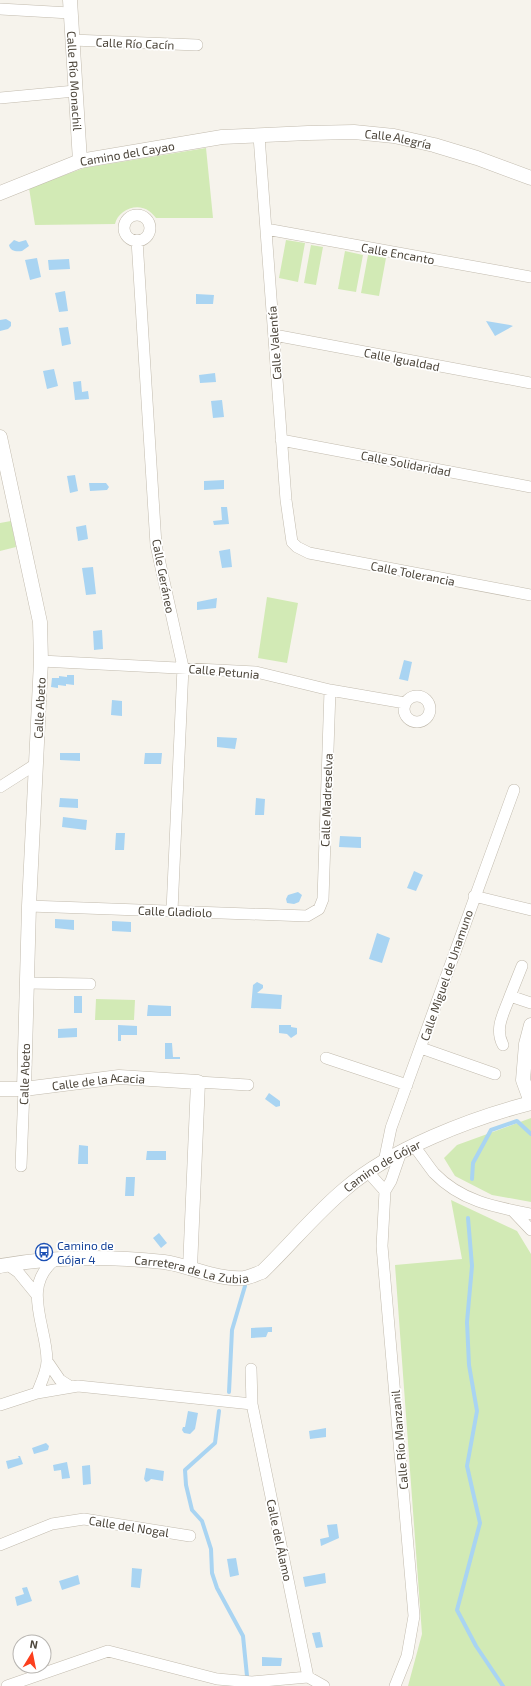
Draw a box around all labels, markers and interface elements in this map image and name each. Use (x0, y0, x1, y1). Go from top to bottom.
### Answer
street label: Calle Río Monachil (65, 30, 85, 132)
street label: Calle Río Cacín (95, 35, 175, 51)
street label: Calle Alegría (364, 126, 433, 151)
street label: Camino del Cayao (79, 138, 176, 168)
street label: Calle Encanto (360, 240, 436, 266)
street label: Calle Valentía (264, 306, 284, 380)
street label: Calle Igualdad (363, 345, 441, 373)
street label: Calle Solidaridad (360, 447, 452, 479)
street label: Calle Geráneo (150, 538, 178, 614)
street label: Calle Tolerancia (370, 558, 456, 588)
street label: Calle Petunia (188, 661, 260, 681)
street label: Calle Abeto (30, 677, 48, 739)
street label: Calle Madreselva (317, 753, 335, 847)
street label: Calle Gladiolo (138, 903, 213, 919)
street label: Calle Miguel de Unamuno (417, 907, 475, 1042)
street label: Calle Abeto (16, 1043, 32, 1105)
street label: Calle de la Acacia (51, 1070, 145, 1092)
street label: Camino de Gójar (340, 1136, 423, 1194)
place label: Camino de Gójar 4 (57, 1238, 114, 1267)
bus stop icon: Camino de Gójar 4 (34, 1242, 54, 1262)
street label: Carretera de La Zubia (134, 1252, 250, 1285)
street label: Calle Río Manzanil (388, 1389, 410, 1490)
street label: Calle del Álamo (264, 1498, 296, 1583)
street label: Calle del Nogal (88, 1513, 171, 1539)
north arrow (12, 1634, 52, 1674)
text: N (29, 1637, 39, 1651)

